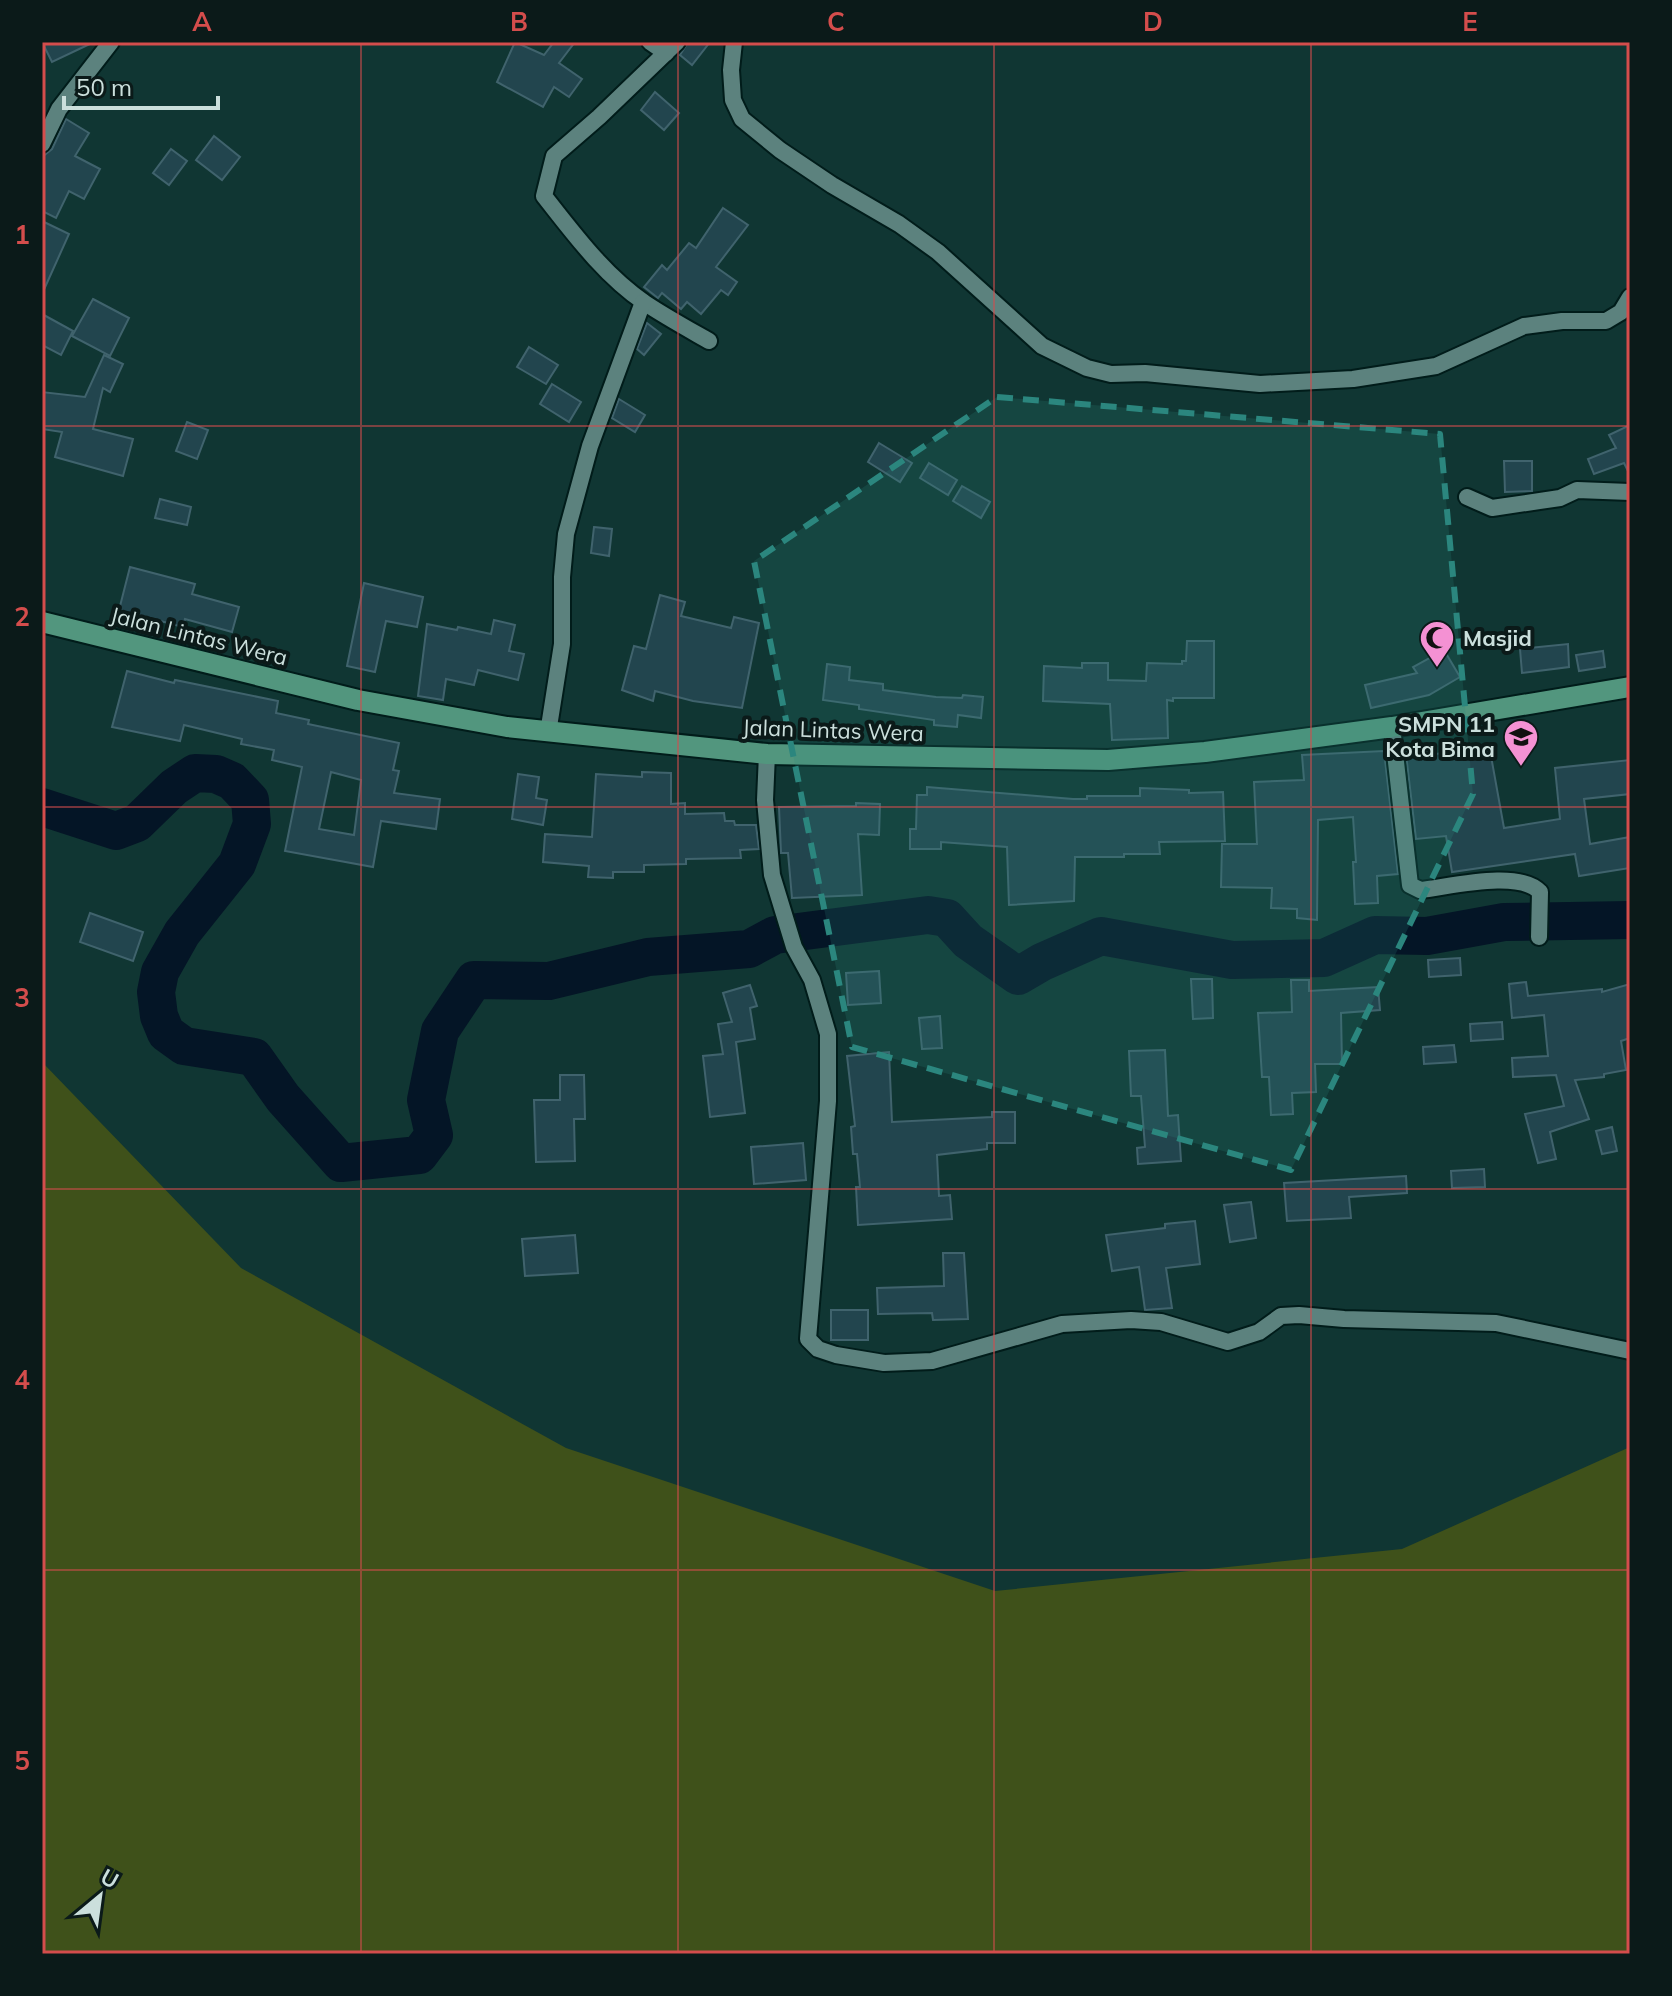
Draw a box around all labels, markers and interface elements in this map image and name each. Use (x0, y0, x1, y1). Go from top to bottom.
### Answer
text: A (192, 5, 212, 38)
text: B (510, 5, 528, 38)
text: C (827, 5, 845, 38)
text: D (1143, 5, 1163, 38)
text: E (1462, 5, 1478, 38)
scale bar (64, 60, 218, 110)
text: 50 m (76, 72, 132, 102)
text: 1 (14, 218, 30, 251)
text: 2 (14, 600, 30, 633)
street label: Jalan Lintas Wera (108, 600, 290, 672)
mosque icon: Masjid (1418, 619, 1456, 669)
place label: Masjid (1463, 624, 1532, 652)
place label: SMPN 11 Kota Bima (1385, 710, 1495, 763)
street label: Jalan Lintas Wera (742, 713, 924, 747)
school or university icon: SMPN 11 Kota Bima (1502, 718, 1540, 768)
text: 3 (14, 981, 30, 1014)
text: 4 (14, 1363, 30, 1396)
text: 5 (14, 1744, 30, 1777)
north arrow (60, 1856, 140, 1936)
text: U (96, 1862, 124, 1895)

